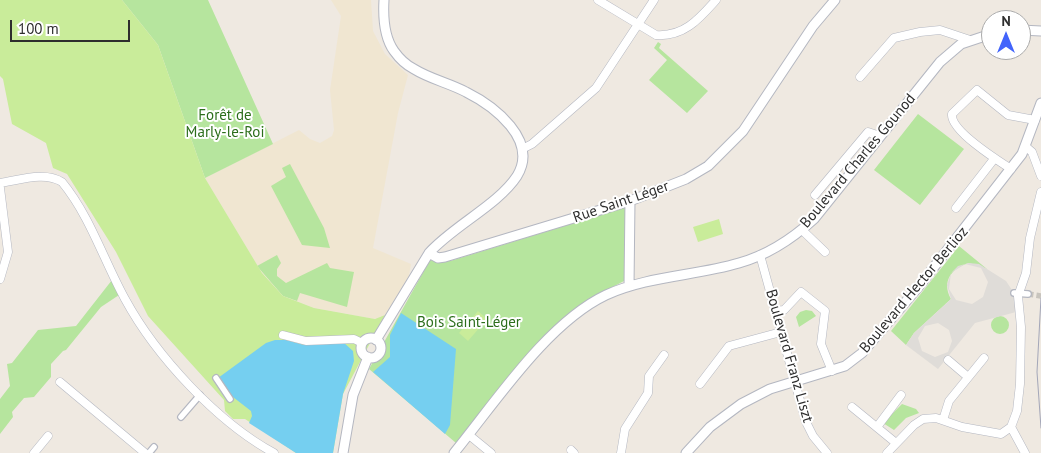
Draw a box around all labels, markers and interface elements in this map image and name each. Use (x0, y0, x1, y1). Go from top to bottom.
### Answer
scale bar (12, 10, 132, 42)
north arrow (981, 10, 1031, 60)
text: N (1001, 12, 1011, 30)
text: 100 m (18, 19, 59, 38)
street label: Boulevard Charles Gounod (797, 90, 919, 232)
park label: Forêt de Marly-le-Roi (186, 107, 264, 142)
street label: Rue Saint Léger (571, 177, 671, 227)
street label: Boulevard Hector Berlioz (856, 223, 972, 357)
street label: Boulevard Franz Liszt (761, 287, 817, 425)
park label: Bois Saint-Léger (417, 314, 521, 332)

